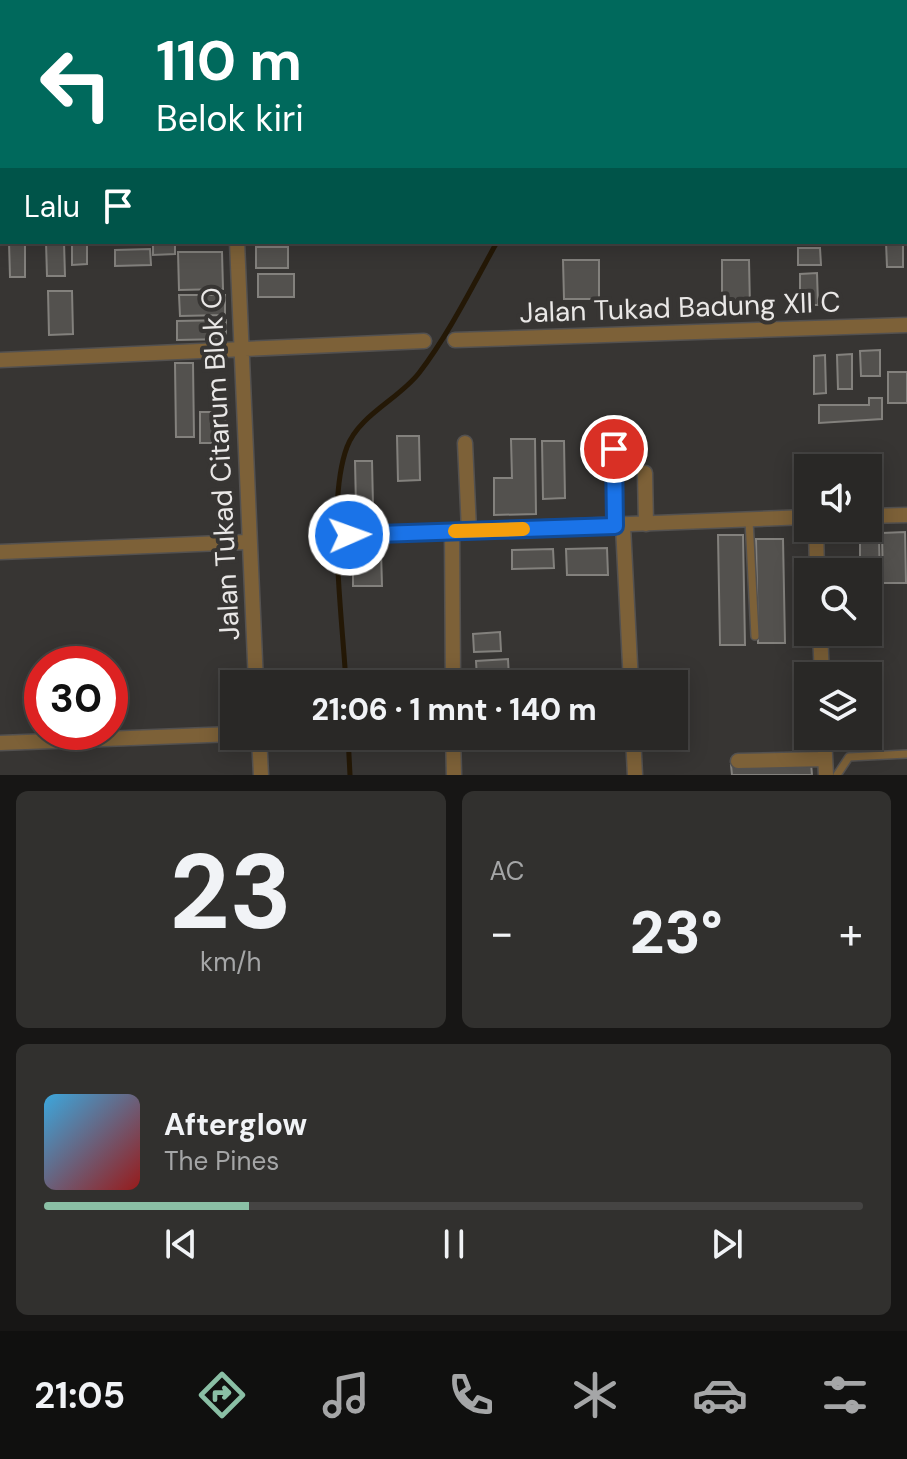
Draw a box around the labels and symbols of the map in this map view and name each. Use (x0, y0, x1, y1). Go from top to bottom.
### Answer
street label: Jalan Tukad Badung XII C (519, 283, 841, 332)
street label: Jalan Tukad Citarum Blok O (193, 286, 248, 642)
pin (580, 415, 648, 483)
position arrow (307, 493, 391, 577)
speed limit sign: 30 (24, 646, 128, 750)

